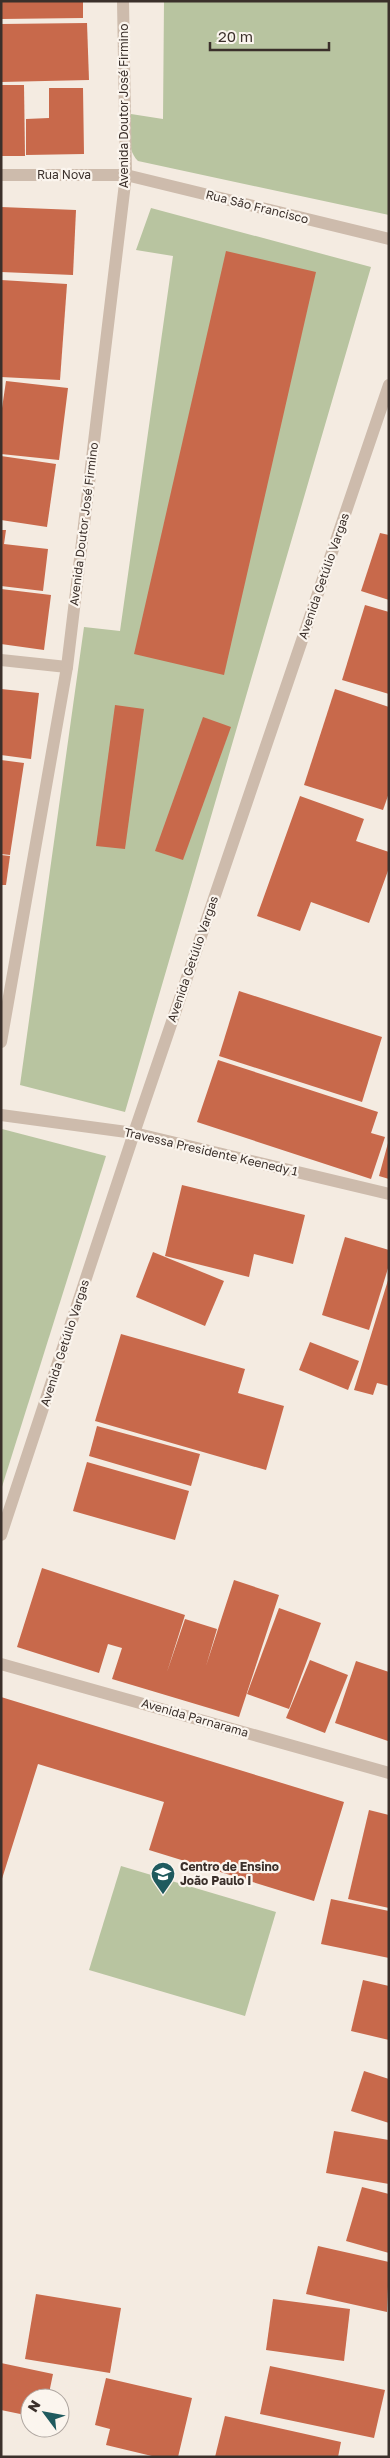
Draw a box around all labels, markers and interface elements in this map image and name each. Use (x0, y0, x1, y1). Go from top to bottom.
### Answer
scale bar (210, 20, 329, 52)
street label: Avenida Doutor José Firmino (116, 24, 131, 188)
text: 20 m (218, 27, 253, 45)
street label: Rua Nova (37, 167, 91, 182)
street label: Rua São Francisco (204, 186, 310, 227)
street label: Avenida Doutor José Firmino (66, 441, 101, 607)
street label: Avenida Getúlio Vargas (295, 511, 352, 641)
street label: Avenida Getúlio Vargas (164, 894, 221, 1024)
street label: Travessa Presidente Keenedy 1 (123, 1124, 300, 1179)
street label: Avenida Getúlio Vargas (37, 1278, 92, 1408)
street label: Avenida Parnarama (140, 1695, 250, 1740)
place label: Centro de Ensino João Paulo I (180, 1859, 279, 1888)
school or university icon: Centro de Ensino João Paulo I (150, 1861, 176, 1895)
north arrow (20, 2388, 70, 2438)
text: N (24, 2397, 44, 2415)

